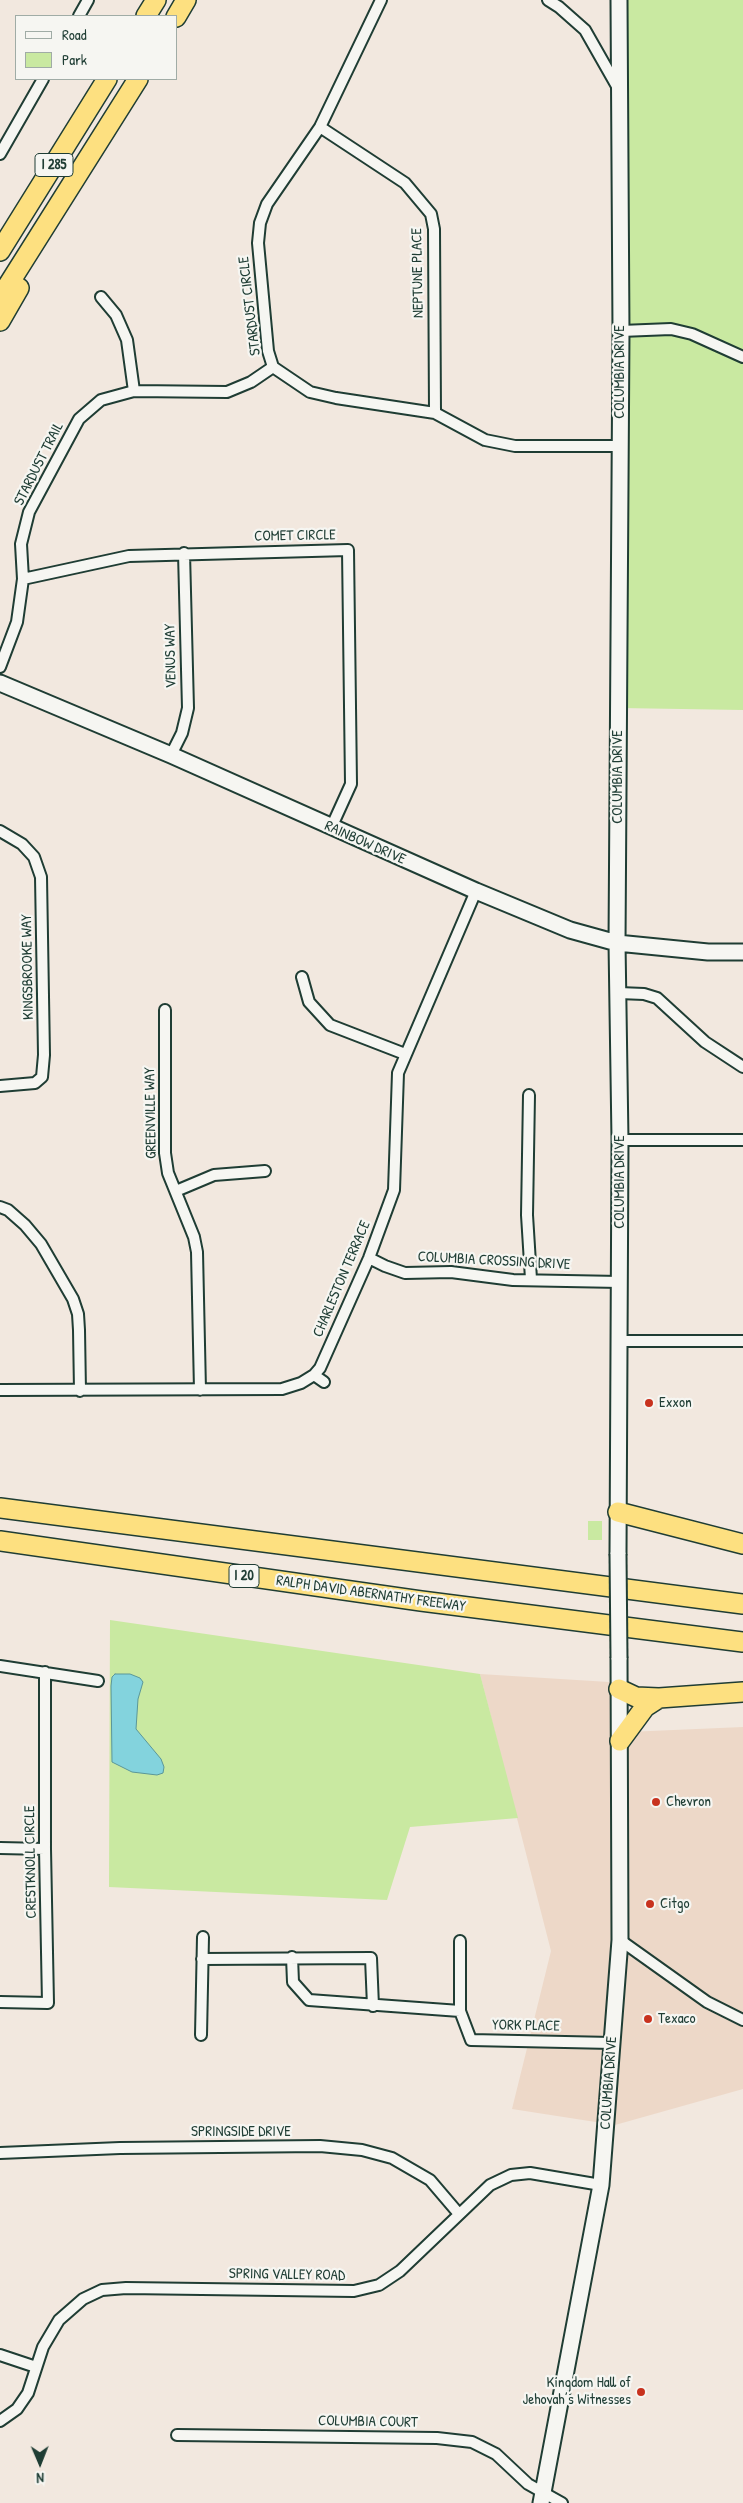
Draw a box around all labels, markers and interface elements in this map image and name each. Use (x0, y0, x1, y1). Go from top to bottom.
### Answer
legend (15, 15, 178, 80)
text: Road (62, 24, 87, 45)
text: Park (62, 49, 87, 70)
road number: I 285 (35, 154, 73, 176)
street label: NEPTUNE PLACE (408, 228, 428, 318)
street label: STARDUST CIRCLE (235, 255, 265, 357)
street label: COLUMBIA DRIVE (611, 325, 629, 419)
street label: STARDUST TRAIL (10, 419, 68, 509)
street label: COMET CIRCLE (254, 526, 336, 546)
street label: VENUS WAY (161, 623, 181, 689)
street label: COLUMBIA DRIVE (609, 730, 627, 824)
street label: RAINBOW DRIVE (322, 817, 408, 869)
street label: KINGSBROOKE WAY (18, 914, 38, 1020)
street label: GREENVILLE WAY (141, 1067, 161, 1159)
street label: COLUMBIA DRIVE (611, 1135, 629, 1229)
street label: CHARLESTON TERRACE (309, 1218, 375, 1340)
street label: COLUMBIA CROSSING DRIVE (417, 1248, 571, 1274)
place label: Exxon (659, 1394, 692, 1412)
marker: Exxon (643, 1397, 655, 1409)
road number: I 20 (229, 1564, 259, 1588)
street label: RALPH DAVID ABERNATHY FREEWAY (275, 1572, 467, 1616)
place label: Chevron (666, 1793, 711, 1811)
marker: Chevron (650, 1796, 662, 1808)
street label: CRESTKNOLL CIRCLE (21, 1805, 41, 1919)
place label: Citgo (660, 1895, 689, 1913)
marker: Citgo (644, 1898, 656, 1910)
place label: Texaco (658, 2010, 695, 2028)
marker: Texaco (642, 2013, 654, 2025)
street label: YORK PLACE (492, 2016, 560, 2036)
street label: COLUMBIA DRIVE (597, 2036, 621, 2130)
street label: SPRINGSIDE DRIVE (191, 2123, 291, 2141)
street label: SPRING VALLEY ROAD (229, 2265, 345, 2285)
place label: Kingdom Hall of Jehovah’s Witnesses (523, 2374, 631, 2409)
marker: Kingdom Hall of Jehovah’s Witnesses (635, 2386, 647, 2398)
street label: COLUMBIA COURT (318, 2412, 418, 2432)
north arrow (15, 2438, 65, 2488)
text: N (36, 2469, 44, 2488)

